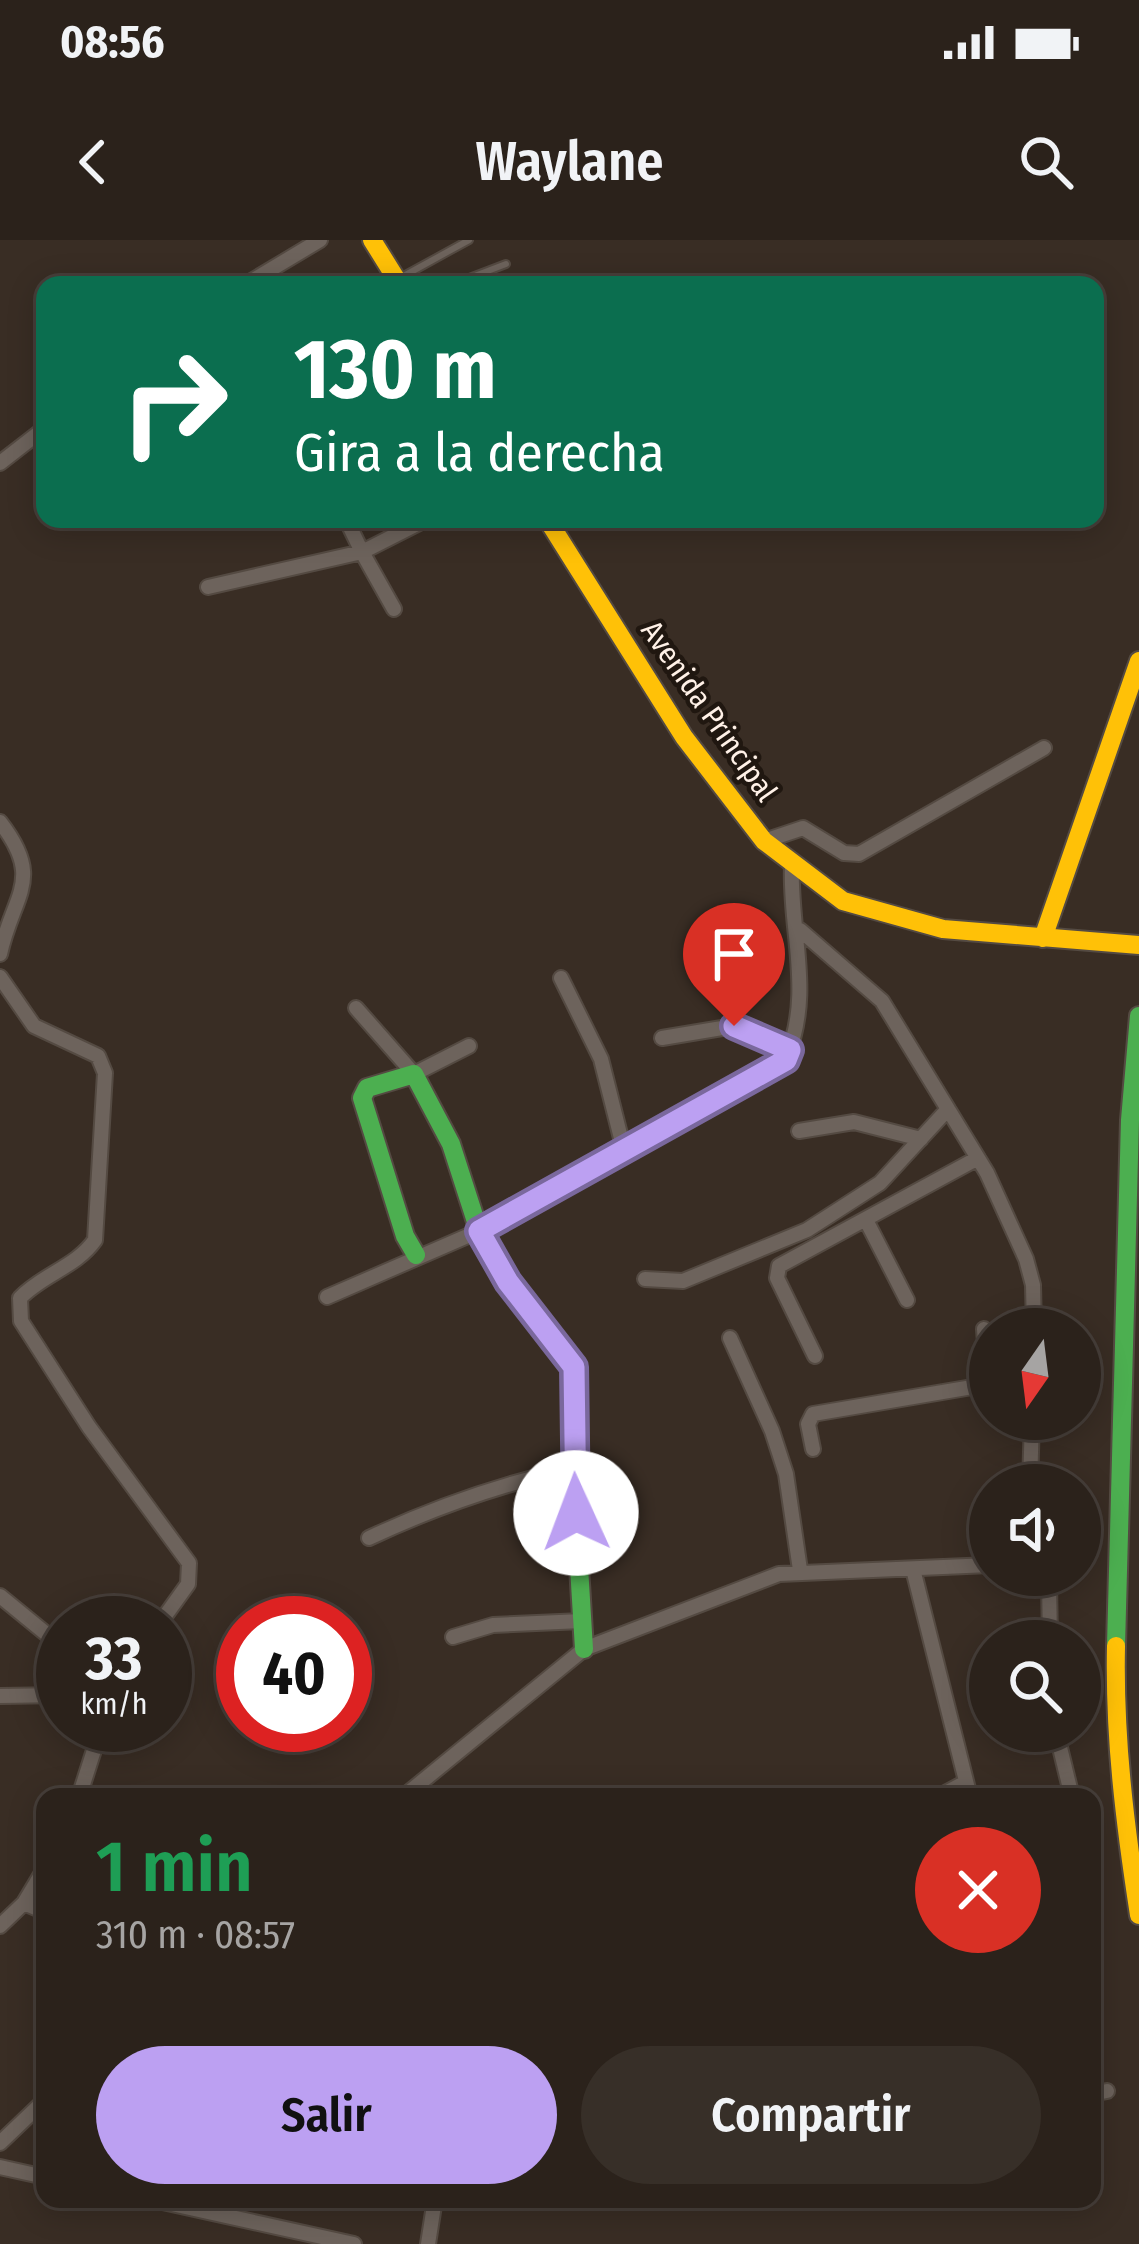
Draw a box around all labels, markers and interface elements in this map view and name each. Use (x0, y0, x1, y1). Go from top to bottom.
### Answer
text: 08:56 (60, 15, 165, 69)
icon: back (60, 129, 126, 195)
icon: search (1013, 129, 1079, 195)
text: Waylane (476, 130, 663, 194)
text: 130 m (294, 319, 497, 420)
icon: right (96, 324, 252, 480)
text: Gira a la derecha (294, 421, 665, 485)
street label: Avenida Principal (633, 614, 785, 808)
pin (683, 903, 785, 1026)
icon: arrive (701, 921, 767, 987)
north arrow (969, 1308, 1101, 1440)
map controls (969, 1308, 1101, 1752)
position arrow (513, 1450, 639, 1576)
button: sound (969, 1464, 1101, 1596)
speed limit sign: 40 (216, 1596, 372, 1752)
button: search (969, 1620, 1101, 1752)
text: 33 (86, 1623, 142, 1695)
text: km/h (81, 1686, 147, 1722)
text: 1 min (96, 1824, 253, 1910)
button: close (915, 1827, 1041, 1953)
text: 310 m · 08:57 (96, 1912, 295, 1958)
button: Salir (96, 2046, 557, 2184)
button: Compartir (581, 2046, 1041, 2184)

